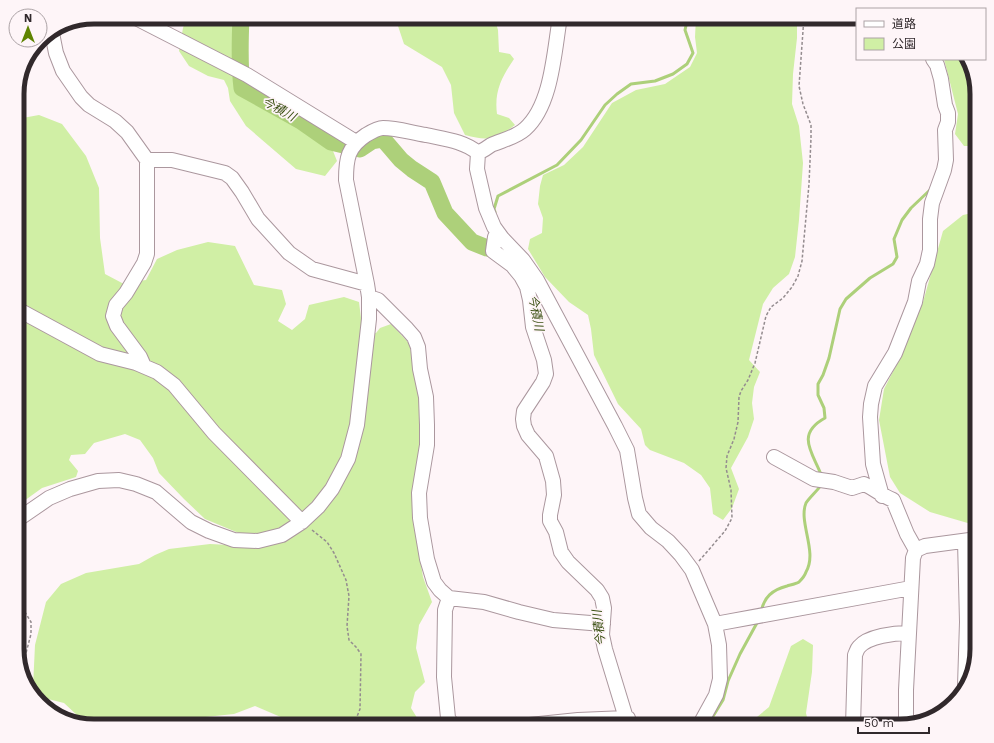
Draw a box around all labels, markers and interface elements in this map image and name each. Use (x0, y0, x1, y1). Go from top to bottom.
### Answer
north arrow (8, 8, 48, 48)
legend (856, 8, 986, 60)
text: N (24, 12, 32, 25)
text: 道路 (892, 17, 916, 31)
text: 公園 (892, 37, 916, 51)
water label: 今積川 (260, 94, 300, 125)
water label: 今積川 (526, 294, 547, 334)
water label: 今積川 (590, 607, 608, 647)
scale bar (858, 709, 929, 735)
text: 50 m (864, 716, 894, 730)

